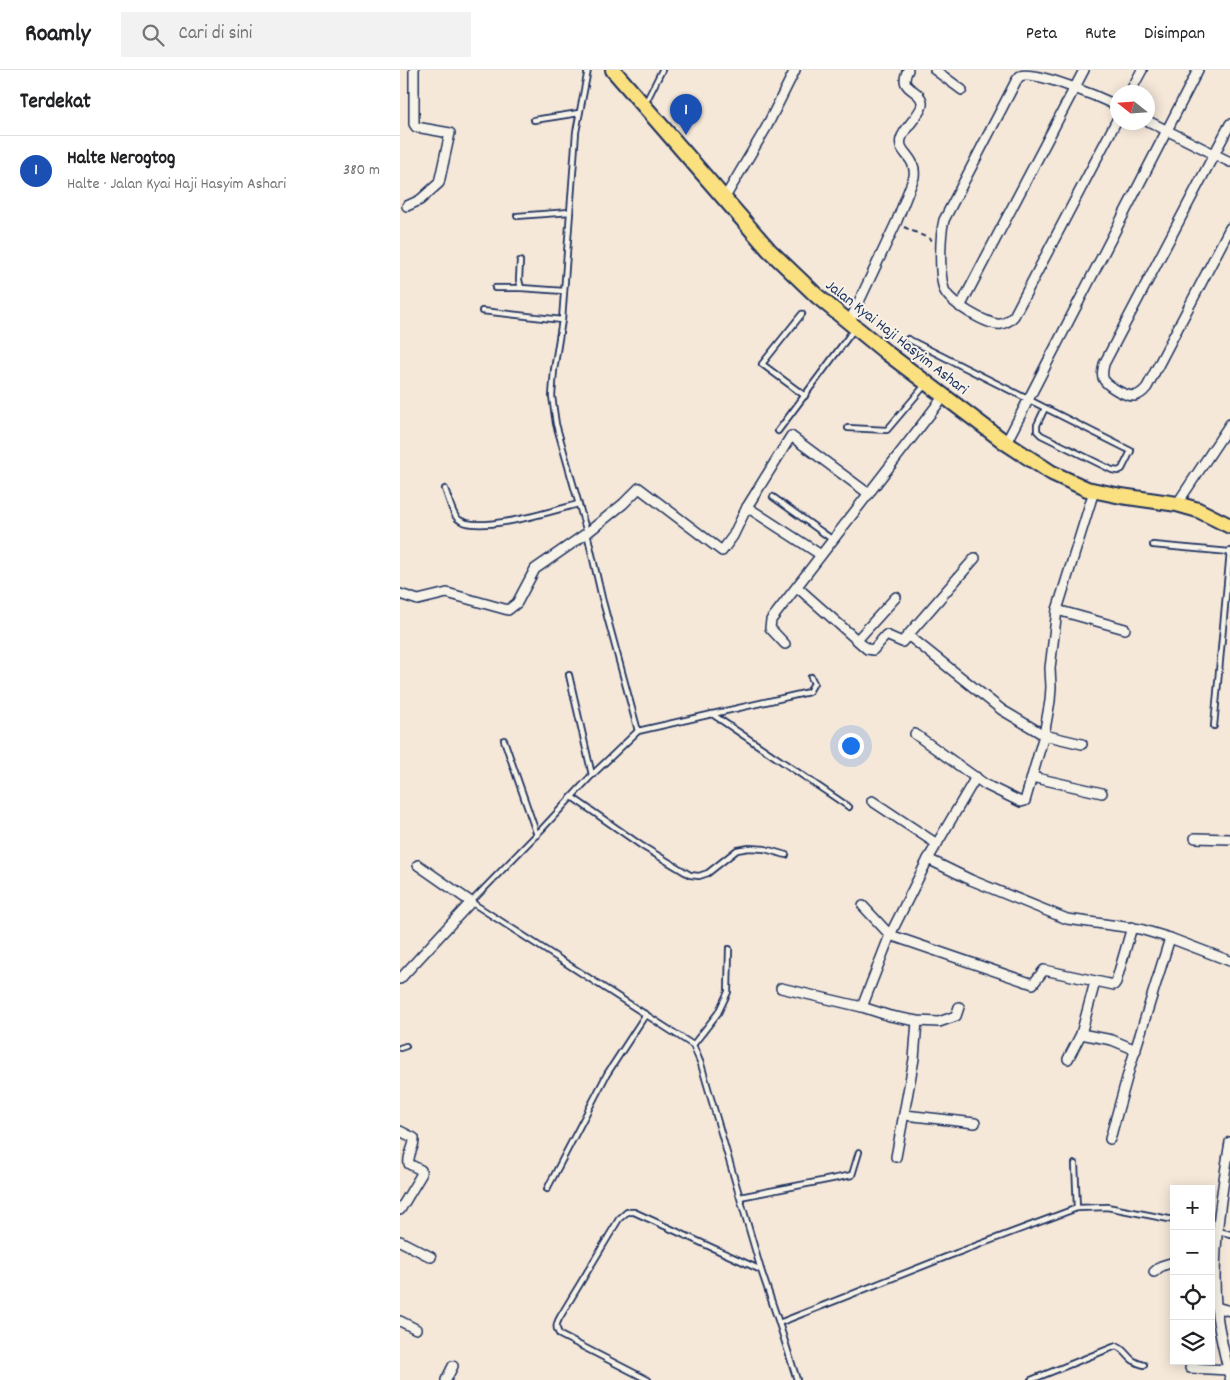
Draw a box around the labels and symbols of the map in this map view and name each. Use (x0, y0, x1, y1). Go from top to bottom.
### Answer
north arrow (1110, 85, 1155, 130)
pin: 1 (670, 94, 702, 135)
street label: Jalan Kyai Haji Hasyim Ashari (820, 275, 973, 401)
your location (838, 733, 864, 759)

